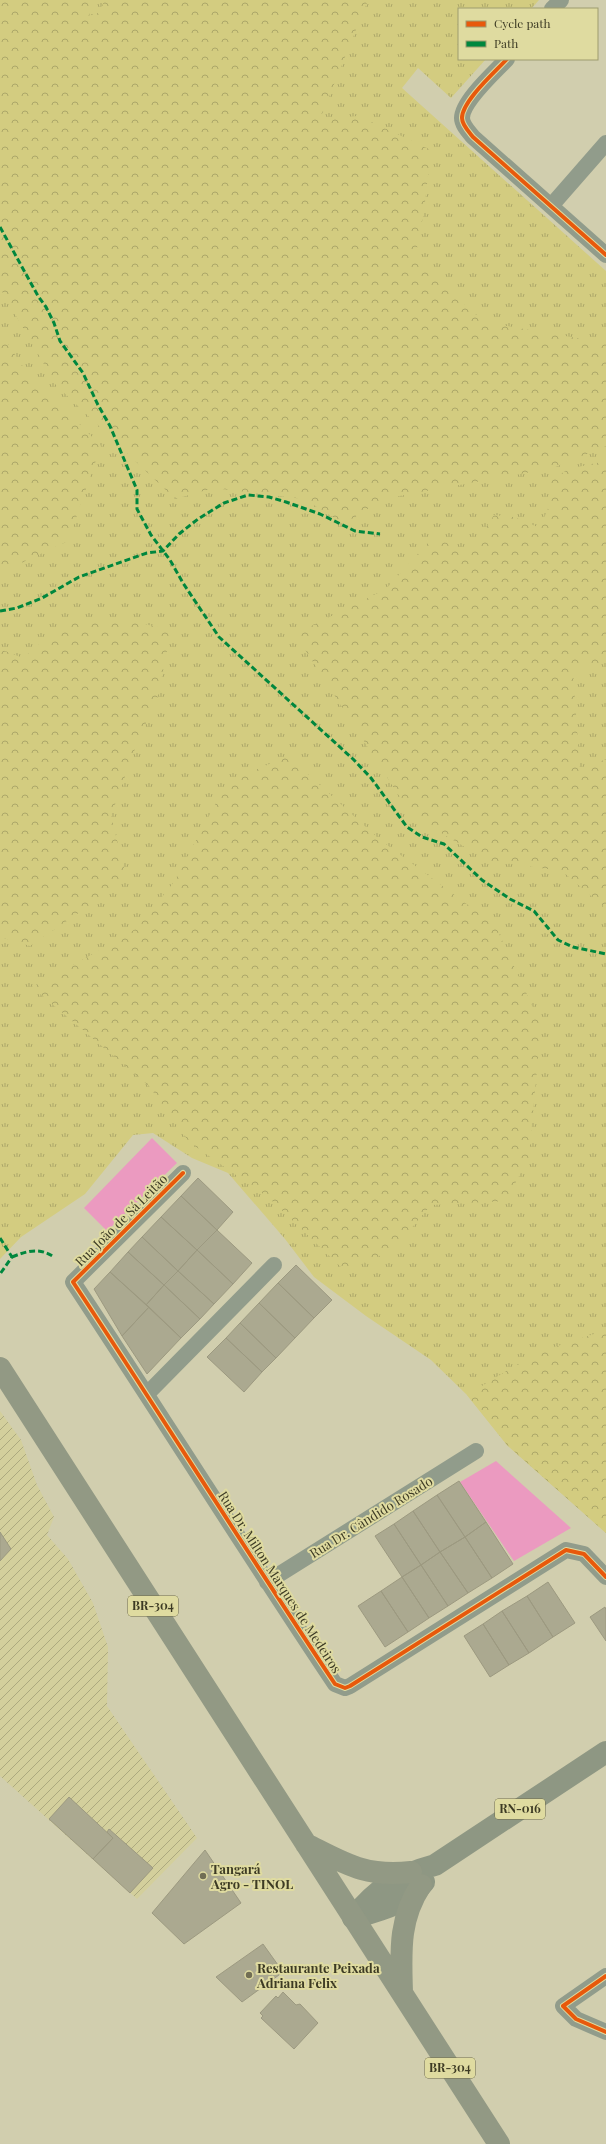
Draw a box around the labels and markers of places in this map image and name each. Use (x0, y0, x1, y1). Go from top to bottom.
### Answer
place label: Tangará Agro - TINOL (210, 1860, 293, 1892)
marker: Tangará Agro - TINOL (198, 1871, 208, 1881)
place label: Restaurante Peixada Adriana Felix (256, 1959, 380, 1991)
marker: Restaurante Peixada Adriana Felix (244, 1970, 254, 1980)

